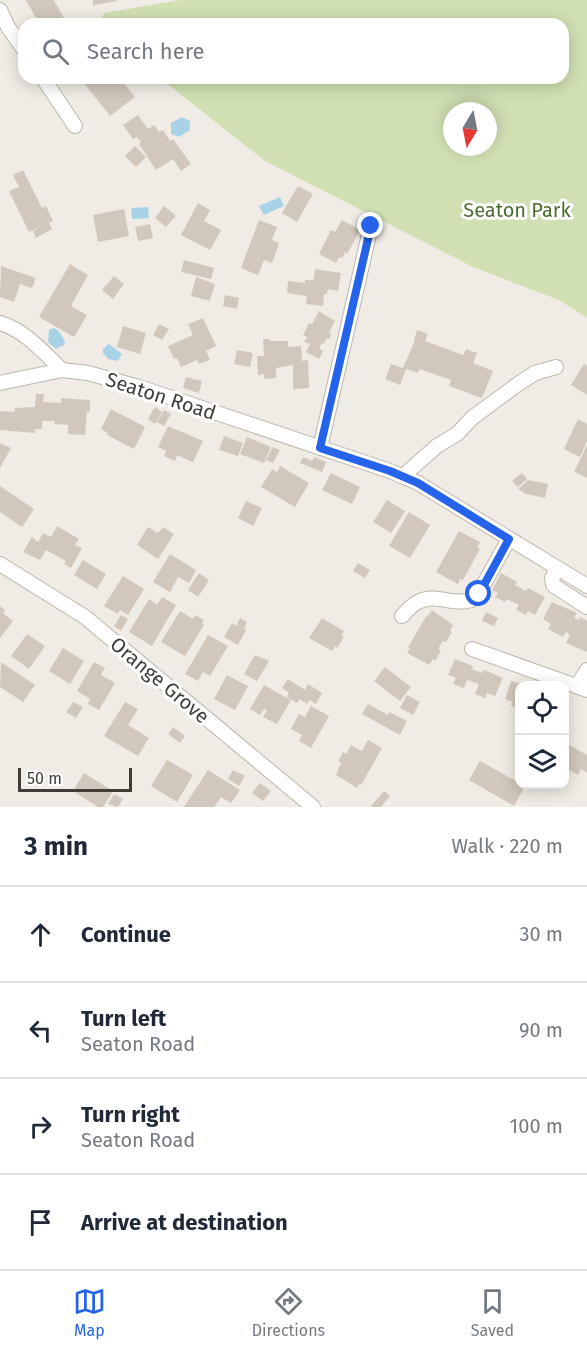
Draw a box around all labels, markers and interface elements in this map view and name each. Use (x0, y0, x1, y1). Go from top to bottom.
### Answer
search box (18, 18, 569, 84)
icon: search (39, 35, 72, 68)
text: Search here (87, 38, 205, 65)
north arrow (443, 102, 497, 156)
park label: Seaton Park (463, 198, 571, 222)
route end (357, 212, 383, 238)
street label: Seaton Road (103, 367, 219, 425)
route start (465, 580, 491, 606)
street label: Orange Grove (106, 632, 214, 728)
map controls (515, 681, 569, 789)
button: locate (515, 681, 569, 735)
button: layers (515, 735, 569, 789)
scale bar (18, 765, 132, 792)
text: 50 m (27, 769, 62, 788)
text: 3 min (24, 831, 88, 862)
text: Walk · 220 m (452, 834, 563, 858)
icon: ahead (24, 918, 57, 951)
text: Continue (81, 921, 171, 948)
text: 30 m (519, 922, 563, 946)
text: Turn left (81, 1005, 166, 1032)
icon: left (24, 1014, 57, 1047)
text: 90 m (519, 1018, 563, 1042)
text: Seaton Road (81, 1032, 195, 1056)
text: Turn right (81, 1101, 180, 1128)
icon: right (24, 1110, 57, 1143)
text: 100 m (510, 1114, 563, 1138)
text: Seaton Road (81, 1128, 195, 1152)
icon: arrive (24, 1206, 57, 1239)
text: Arrive at destination (81, 1209, 288, 1236)
tab: Map (73, 1285, 106, 1340)
tab: Directions (252, 1285, 325, 1340)
tab: Saved (471, 1285, 514, 1340)

